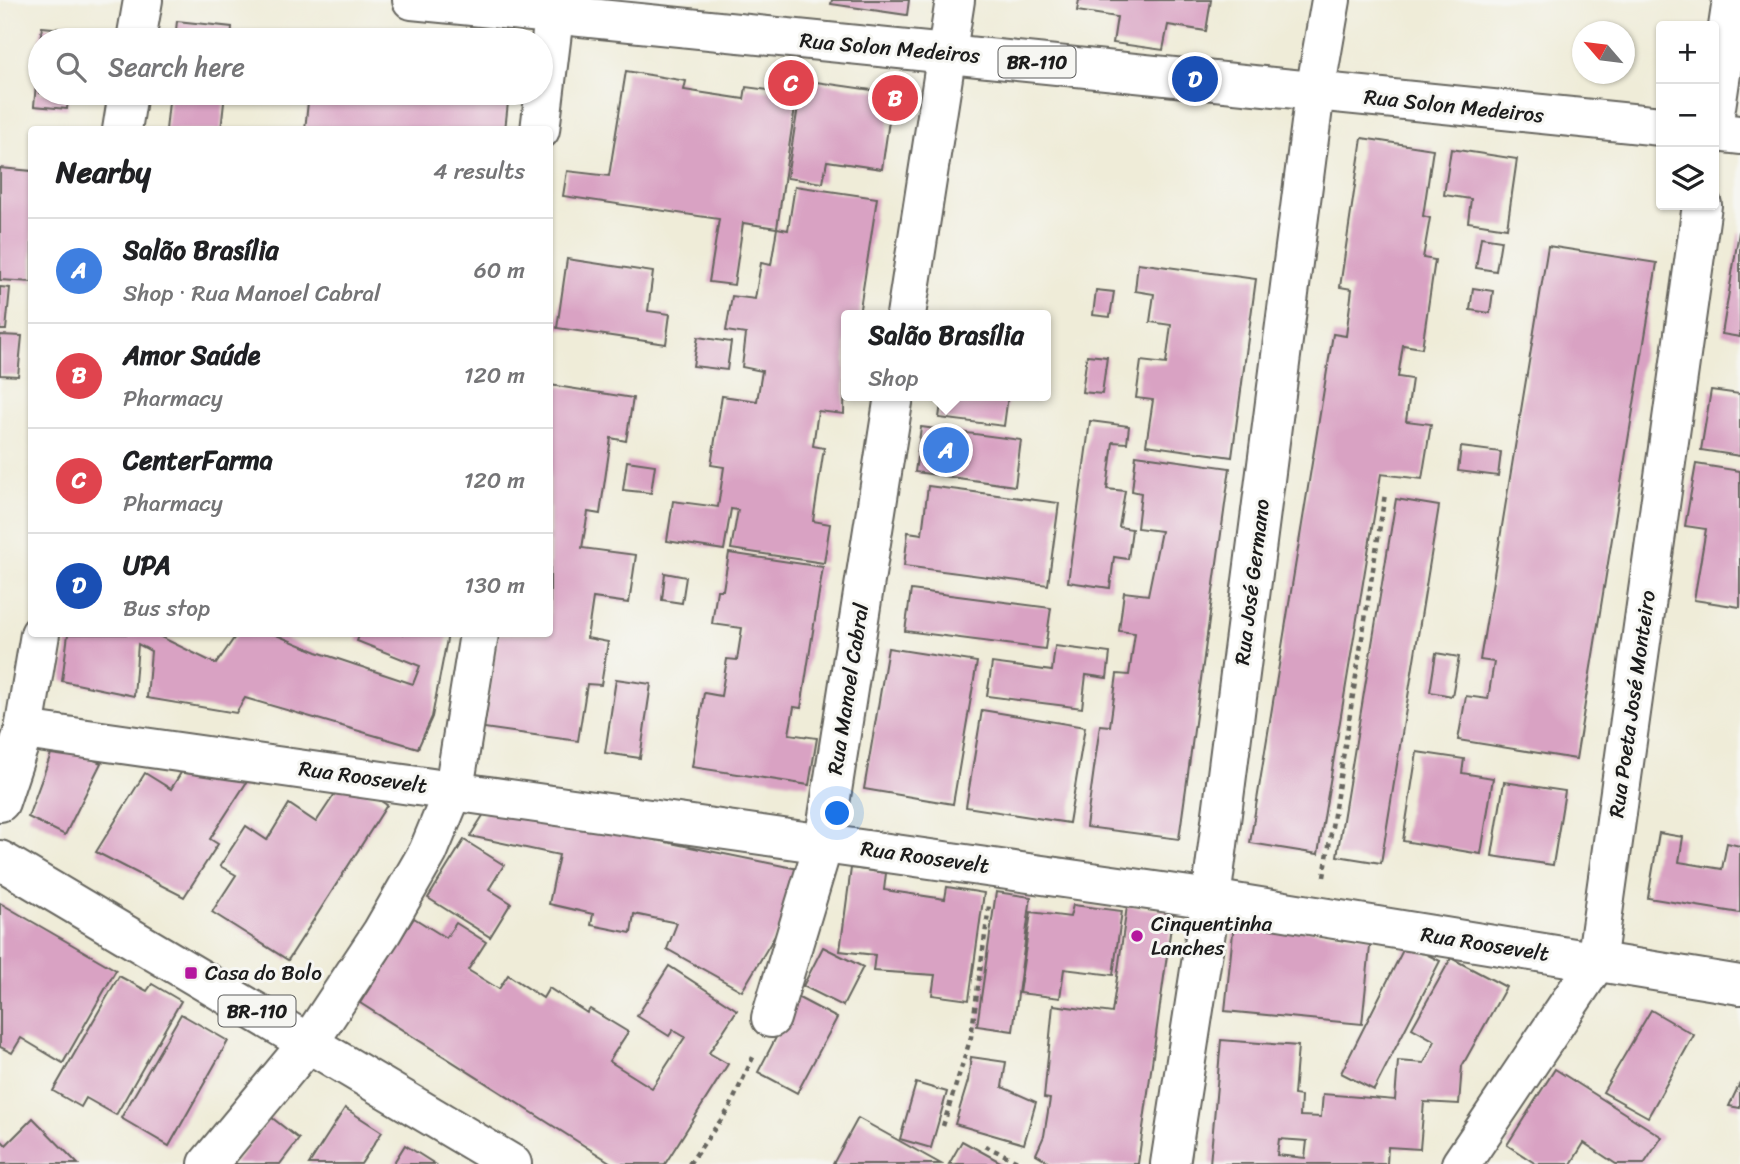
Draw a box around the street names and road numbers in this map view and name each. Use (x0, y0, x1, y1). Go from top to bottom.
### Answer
street label: Rua Solon Medeiros (798, 21, 982, 75)
road number: BR-110 (998, 46, 1076, 78)
street label: Rua Solon Medeiros (1362, 78, 1546, 134)
street label: Rua José Germano (1223, 497, 1281, 667)
street label: Rua Poeta José Monteiro (1597, 588, 1667, 820)
street label: Rua Manoel Cabral (816, 600, 880, 777)
street label: Rua Roosevelt (296, 749, 430, 805)
street label: Rua Roosevelt (858, 829, 992, 885)
street label: Rua Roosevelt (1418, 915, 1552, 973)
road number: BR-110 (218, 995, 296, 1026)

